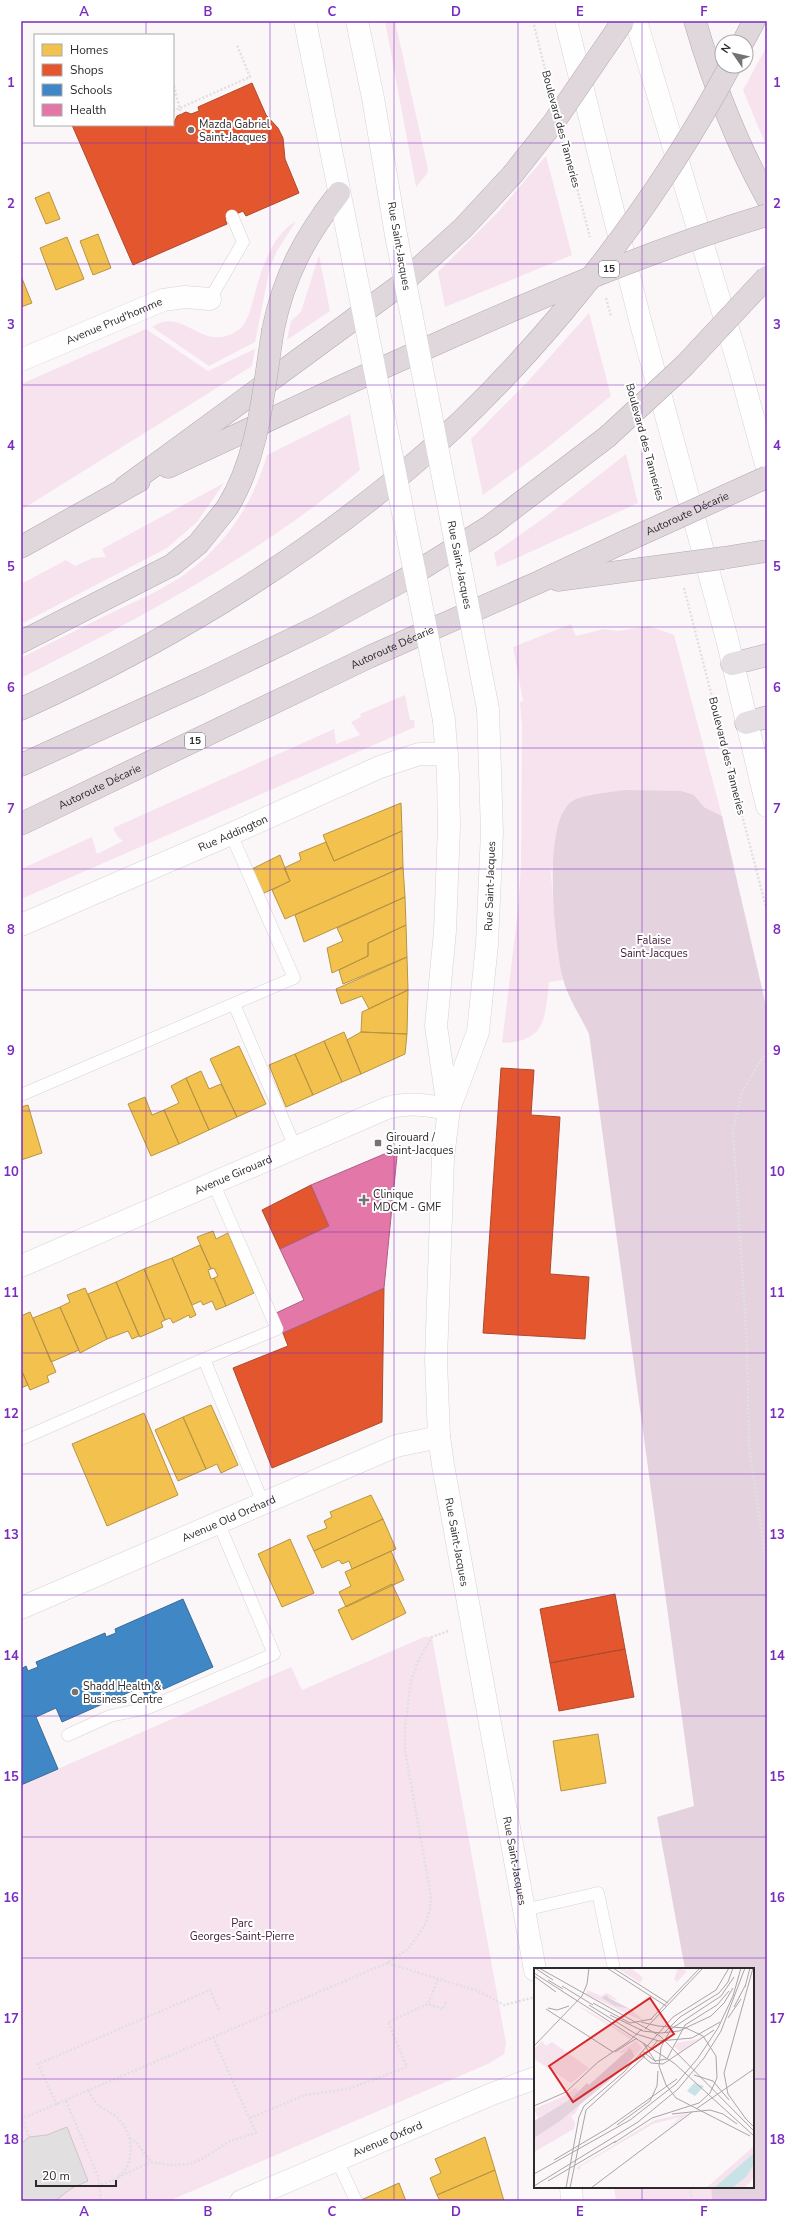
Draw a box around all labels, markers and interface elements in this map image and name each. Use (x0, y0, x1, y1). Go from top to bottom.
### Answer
text: A (79, 3, 89, 21)
text: B (204, 3, 213, 21)
text: C (328, 3, 337, 21)
text: D (451, 3, 461, 21)
text: E (576, 3, 584, 21)
text: F (700, 3, 708, 21)
legend (34, 34, 174, 126)
north arrow (714, 34, 754, 74)
text: N (718, 41, 735, 56)
text: Homes (70, 42, 108, 58)
text: Shops (70, 62, 104, 78)
street label: Boulevard des Tanneries (538, 69, 584, 189)
text: 1 (7, 74, 15, 92)
text: 1 (773, 74, 781, 92)
text: Schools (70, 82, 113, 98)
text: Health (70, 102, 106, 118)
place label: Mazda Gabriel Saint-Jacques (199, 117, 271, 145)
marker: Mazda Gabriel Saint-Jacques (186, 125, 196, 135)
text: 2 (7, 195, 15, 213)
text: 2 (773, 195, 781, 213)
street label: Rue Saint-Jacques (384, 200, 414, 292)
road number: 15 (599, 261, 619, 277)
street label: Avenue Prud'homme (64, 294, 165, 348)
text: 3 (7, 316, 15, 334)
text: 3 (773, 316, 781, 334)
street label: Boulevard des Tanneries (622, 382, 668, 502)
text: 4 (7, 437, 15, 455)
text: 4 (773, 437, 781, 455)
street label: Autoroute Décarie (643, 488, 731, 539)
street label: Rue Saint-Jacques (444, 519, 476, 610)
text: 5 (7, 558, 15, 576)
text: 5 (773, 558, 781, 576)
street label: Autoroute Décarie (348, 622, 436, 672)
text: 6 (7, 679, 15, 697)
text: 6 (773, 679, 781, 697)
street label: Boulevard des Tanneries (705, 695, 749, 817)
road number: 15 (185, 733, 205, 749)
street label: Autoroute Décarie (56, 760, 143, 813)
text: 7 (7, 800, 15, 818)
text: 7 (773, 800, 781, 818)
street label: Rue Addington (196, 811, 270, 855)
street label: Rue Saint-Jacques (481, 841, 499, 931)
text: 8 (7, 921, 15, 939)
text: 8 (773, 921, 781, 939)
park label: Falaise Saint-Jacques (620, 933, 688, 961)
text: 9 (7, 1042, 15, 1060)
text: 9 (773, 1042, 781, 1060)
place label: Girouard / Saint-Jacques (386, 1130, 454, 1158)
marker: Girouard / Saint-Jacques (373, 1138, 383, 1148)
street label: Avenue Girouard (192, 1151, 274, 1198)
text: 10 (3, 1163, 19, 1181)
text: 10 (769, 1163, 785, 1181)
place label: Clinique MDCM - GMF (373, 1187, 441, 1215)
marker: Clinique MDCM - GMF (358, 1194, 370, 1206)
text: 11 (3, 1284, 19, 1302)
text: 11 (769, 1284, 785, 1302)
text: 12 (3, 1405, 19, 1423)
text: 12 (769, 1405, 785, 1423)
street label: Avenue Old Orchard (179, 1491, 278, 1545)
street label: Rue Saint-Jacques (442, 1496, 472, 1588)
text: 13 (3, 1526, 19, 1544)
text: 13 (769, 1526, 785, 1544)
text: 14 (3, 1647, 19, 1665)
text: 14 (769, 1647, 785, 1665)
place label: Shadd Health & Business Centre (83, 1679, 163, 1707)
marker: Shadd Health & Business Centre (70, 1687, 80, 1697)
text: 15 (3, 1768, 19, 1786)
text: 15 (769, 1768, 785, 1786)
street label: Rue Saint-Jacques (500, 1815, 531, 1906)
text: 16 (3, 1889, 19, 1907)
text: 16 (769, 1889, 785, 1907)
park label: Parc Georges-Saint-Pierre (190, 1916, 294, 1944)
inset map (534, 1968, 754, 2188)
text: 17 (3, 2010, 19, 2028)
text: 17 (769, 2010, 785, 2028)
street label: Avenue Oxford (350, 2117, 424, 2160)
text: 18 (3, 2131, 19, 2149)
text: 18 (769, 2131, 785, 2149)
scale bar (36, 2162, 116, 2188)
text: 20 m (42, 2168, 70, 2184)
text: A (79, 2203, 89, 2221)
text: B (204, 2203, 213, 2221)
text: C (328, 2203, 337, 2221)
text: D (451, 2203, 461, 2221)
text: E (576, 2203, 584, 2221)
text: F (700, 2203, 708, 2221)

